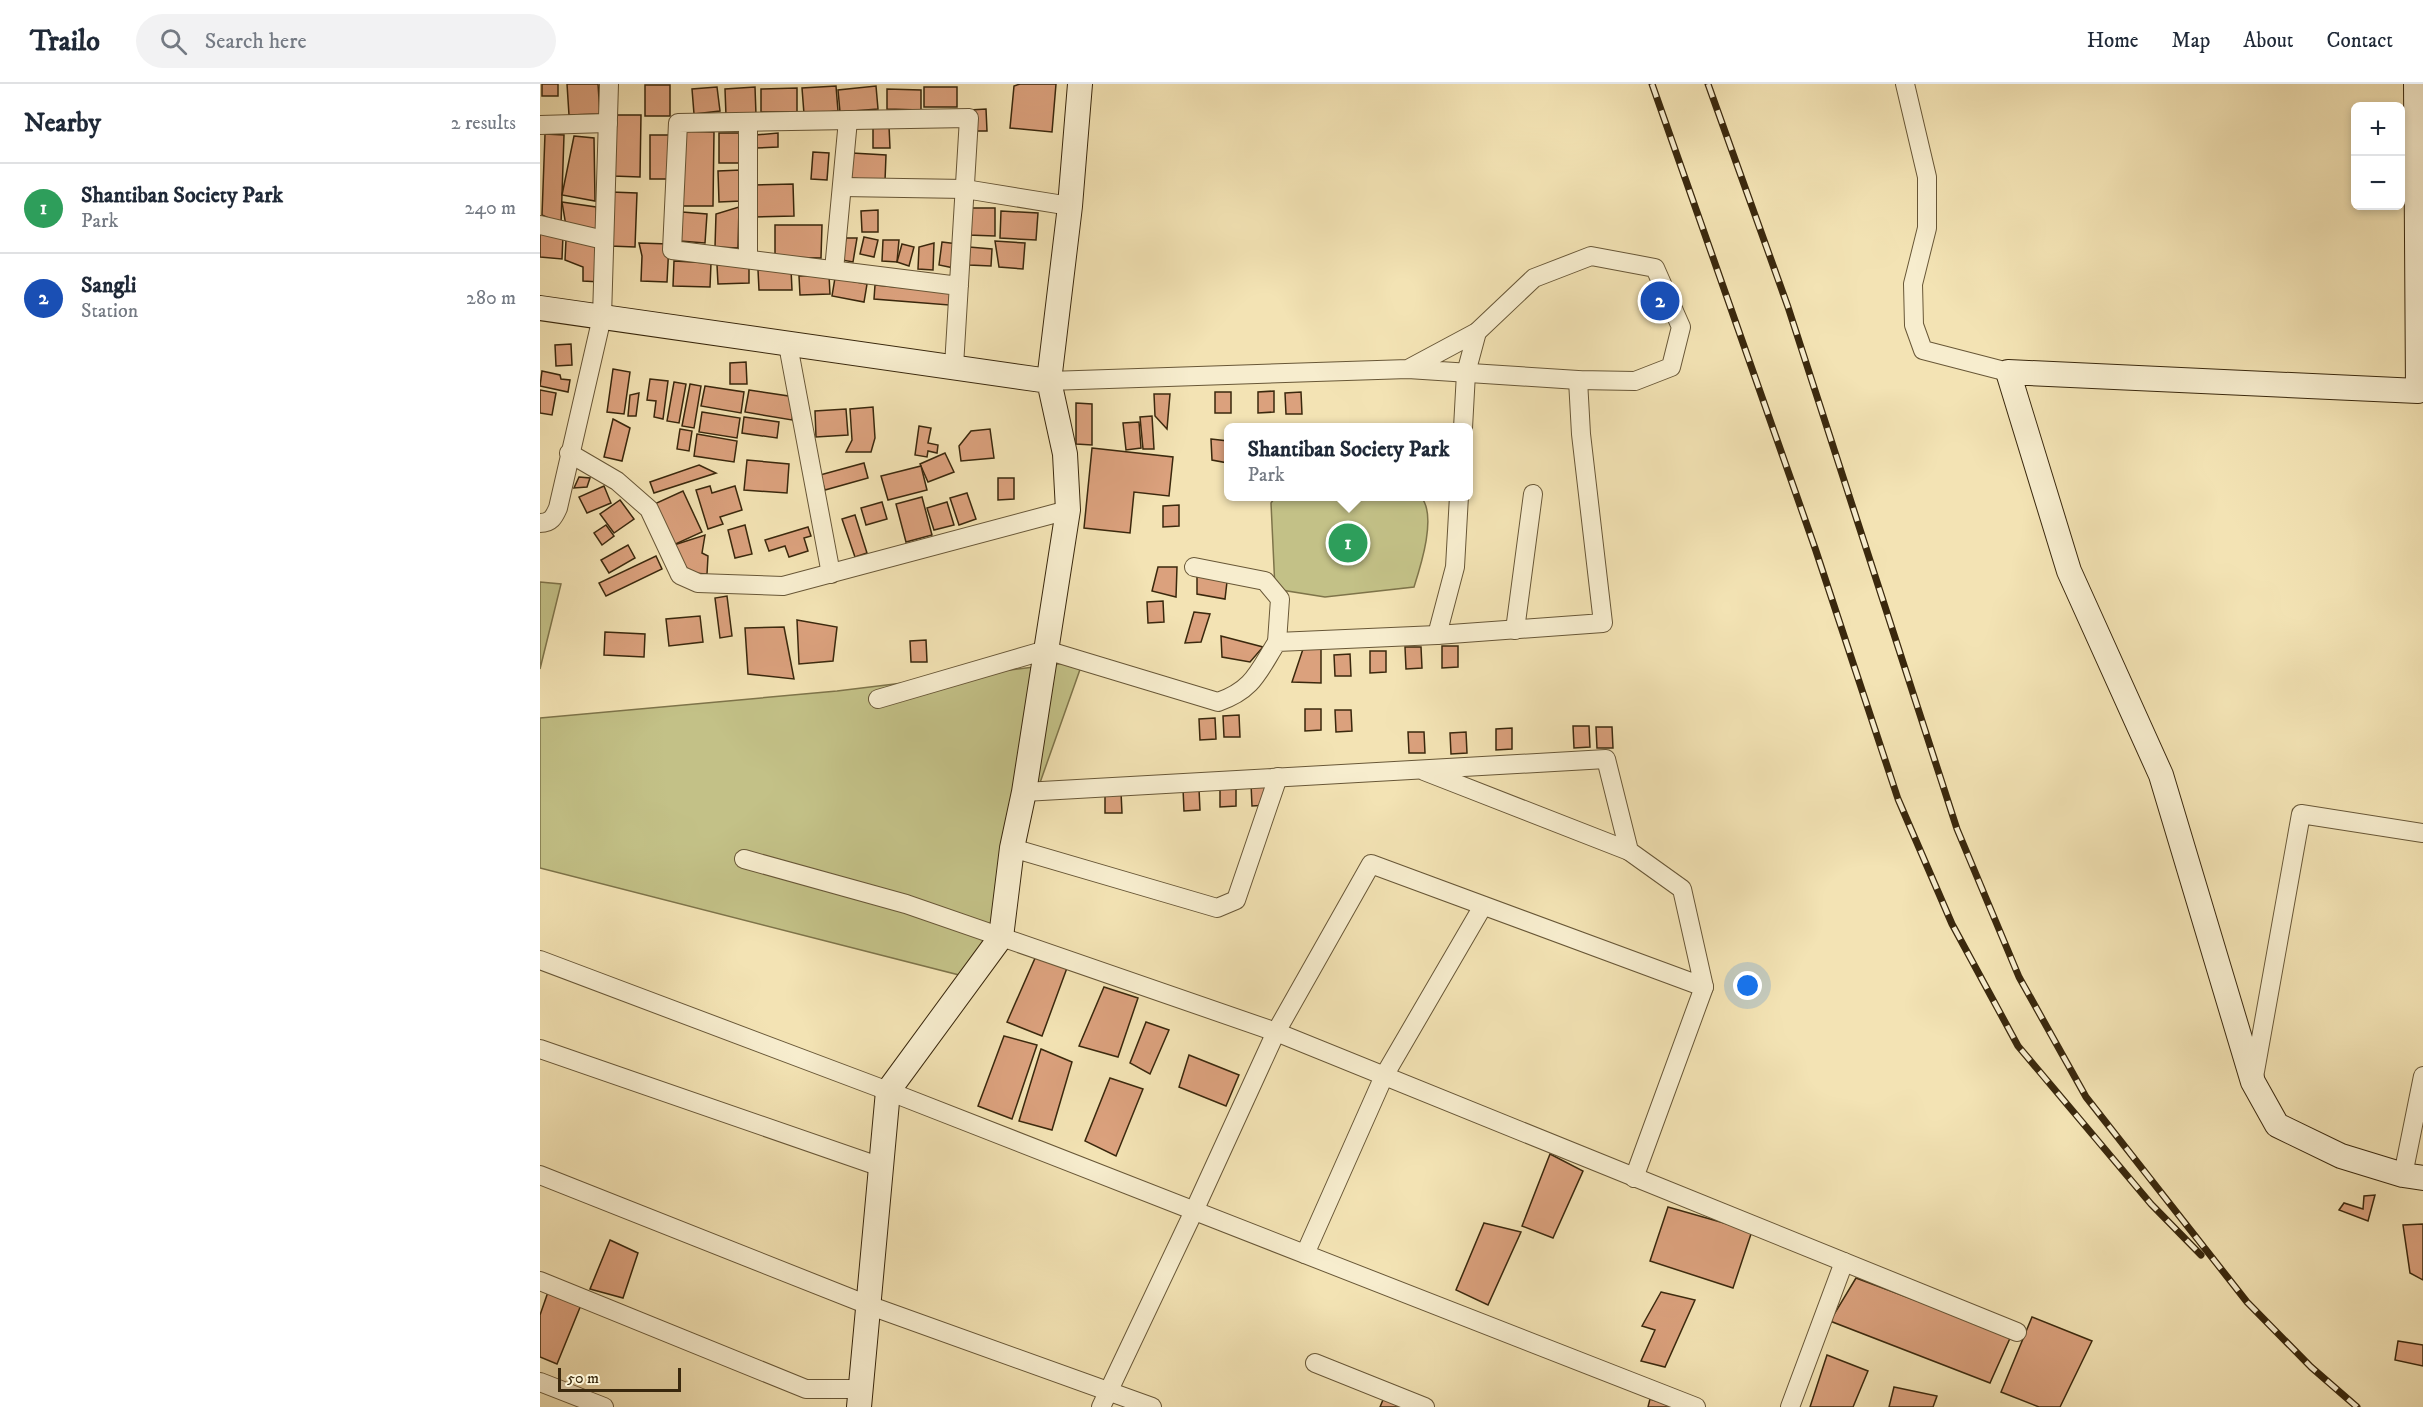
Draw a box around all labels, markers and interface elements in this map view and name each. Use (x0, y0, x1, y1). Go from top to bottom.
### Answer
search box (136, 14, 556, 68)
text: Trailo (30, 24, 100, 59)
icon: search (157, 25, 190, 58)
text: Search here (205, 28, 307, 55)
text: Home (2087, 28, 2139, 54)
text: Map (2172, 28, 2210, 54)
text: About (2243, 28, 2294, 54)
text: Contact (2327, 28, 2393, 54)
map controls (2351, 102, 2405, 210)
button: + (2351, 102, 2405, 156)
text: Nearby (24, 107, 101, 140)
text: 2 results (451, 111, 516, 136)
button: − (2351, 156, 2405, 210)
text: Shantiban Society Park (81, 182, 283, 209)
text: 1 (40, 196, 47, 221)
text: 240 m (465, 196, 516, 221)
text: Park (81, 209, 118, 234)
text: Sangli (81, 272, 136, 299)
pin: 2 (1640, 278, 1680, 324)
text: 2 (39, 286, 48, 311)
text: 280 m (466, 286, 516, 311)
text: Station (81, 299, 138, 324)
popup (1224, 423, 1473, 501)
text: Shantiban Society Park (1247, 436, 1450, 463)
text: Park (1247, 463, 1285, 488)
pin: 1 (1328, 520, 1368, 566)
your location (1733, 971, 1762, 1000)
scale bar (558, 1365, 681, 1392)
text: 50 m (567, 1368, 599, 1388)

